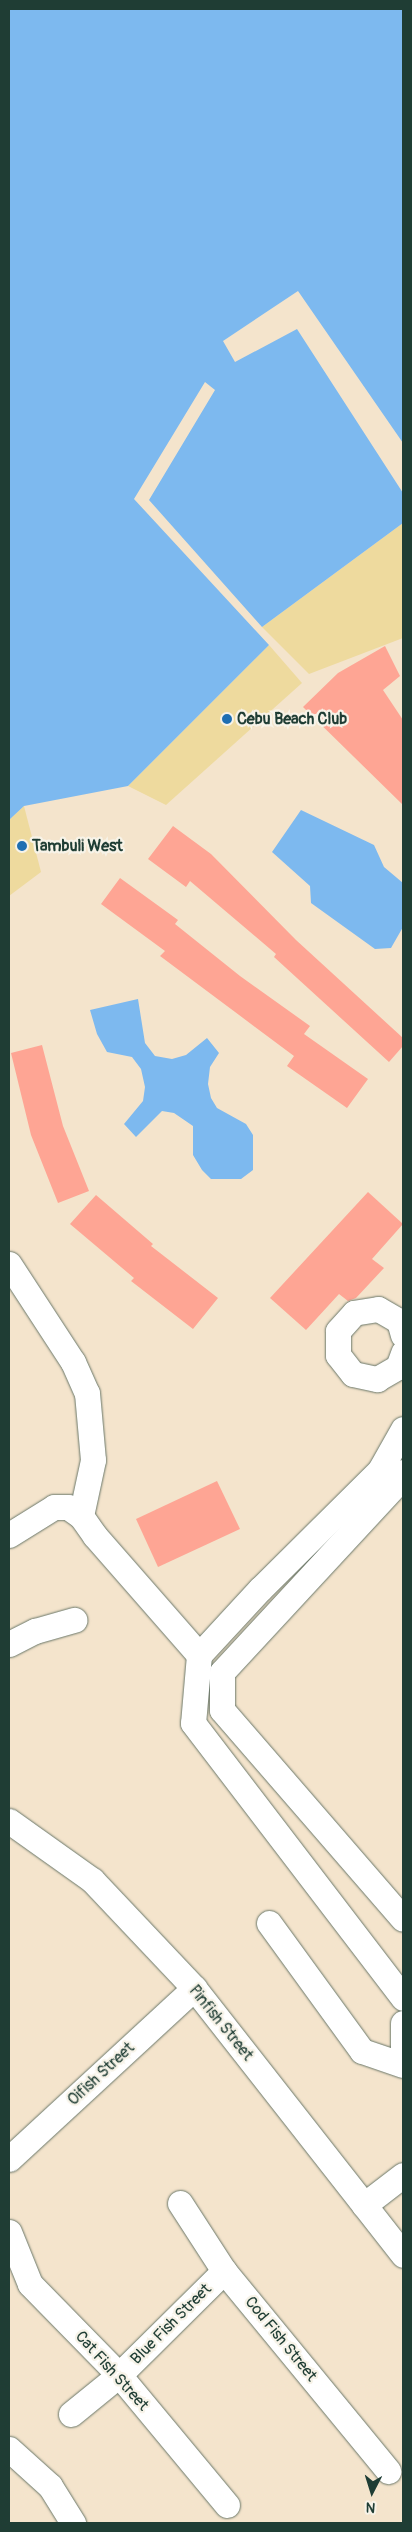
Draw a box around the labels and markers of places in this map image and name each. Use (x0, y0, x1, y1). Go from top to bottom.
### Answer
place label: Cebu Beach Club (237, 709, 347, 729)
marker: Cebu Beach Club (221, 713, 233, 725)
place label: Tambuli West (32, 836, 123, 856)
marker: Tambuli West (16, 840, 28, 852)

